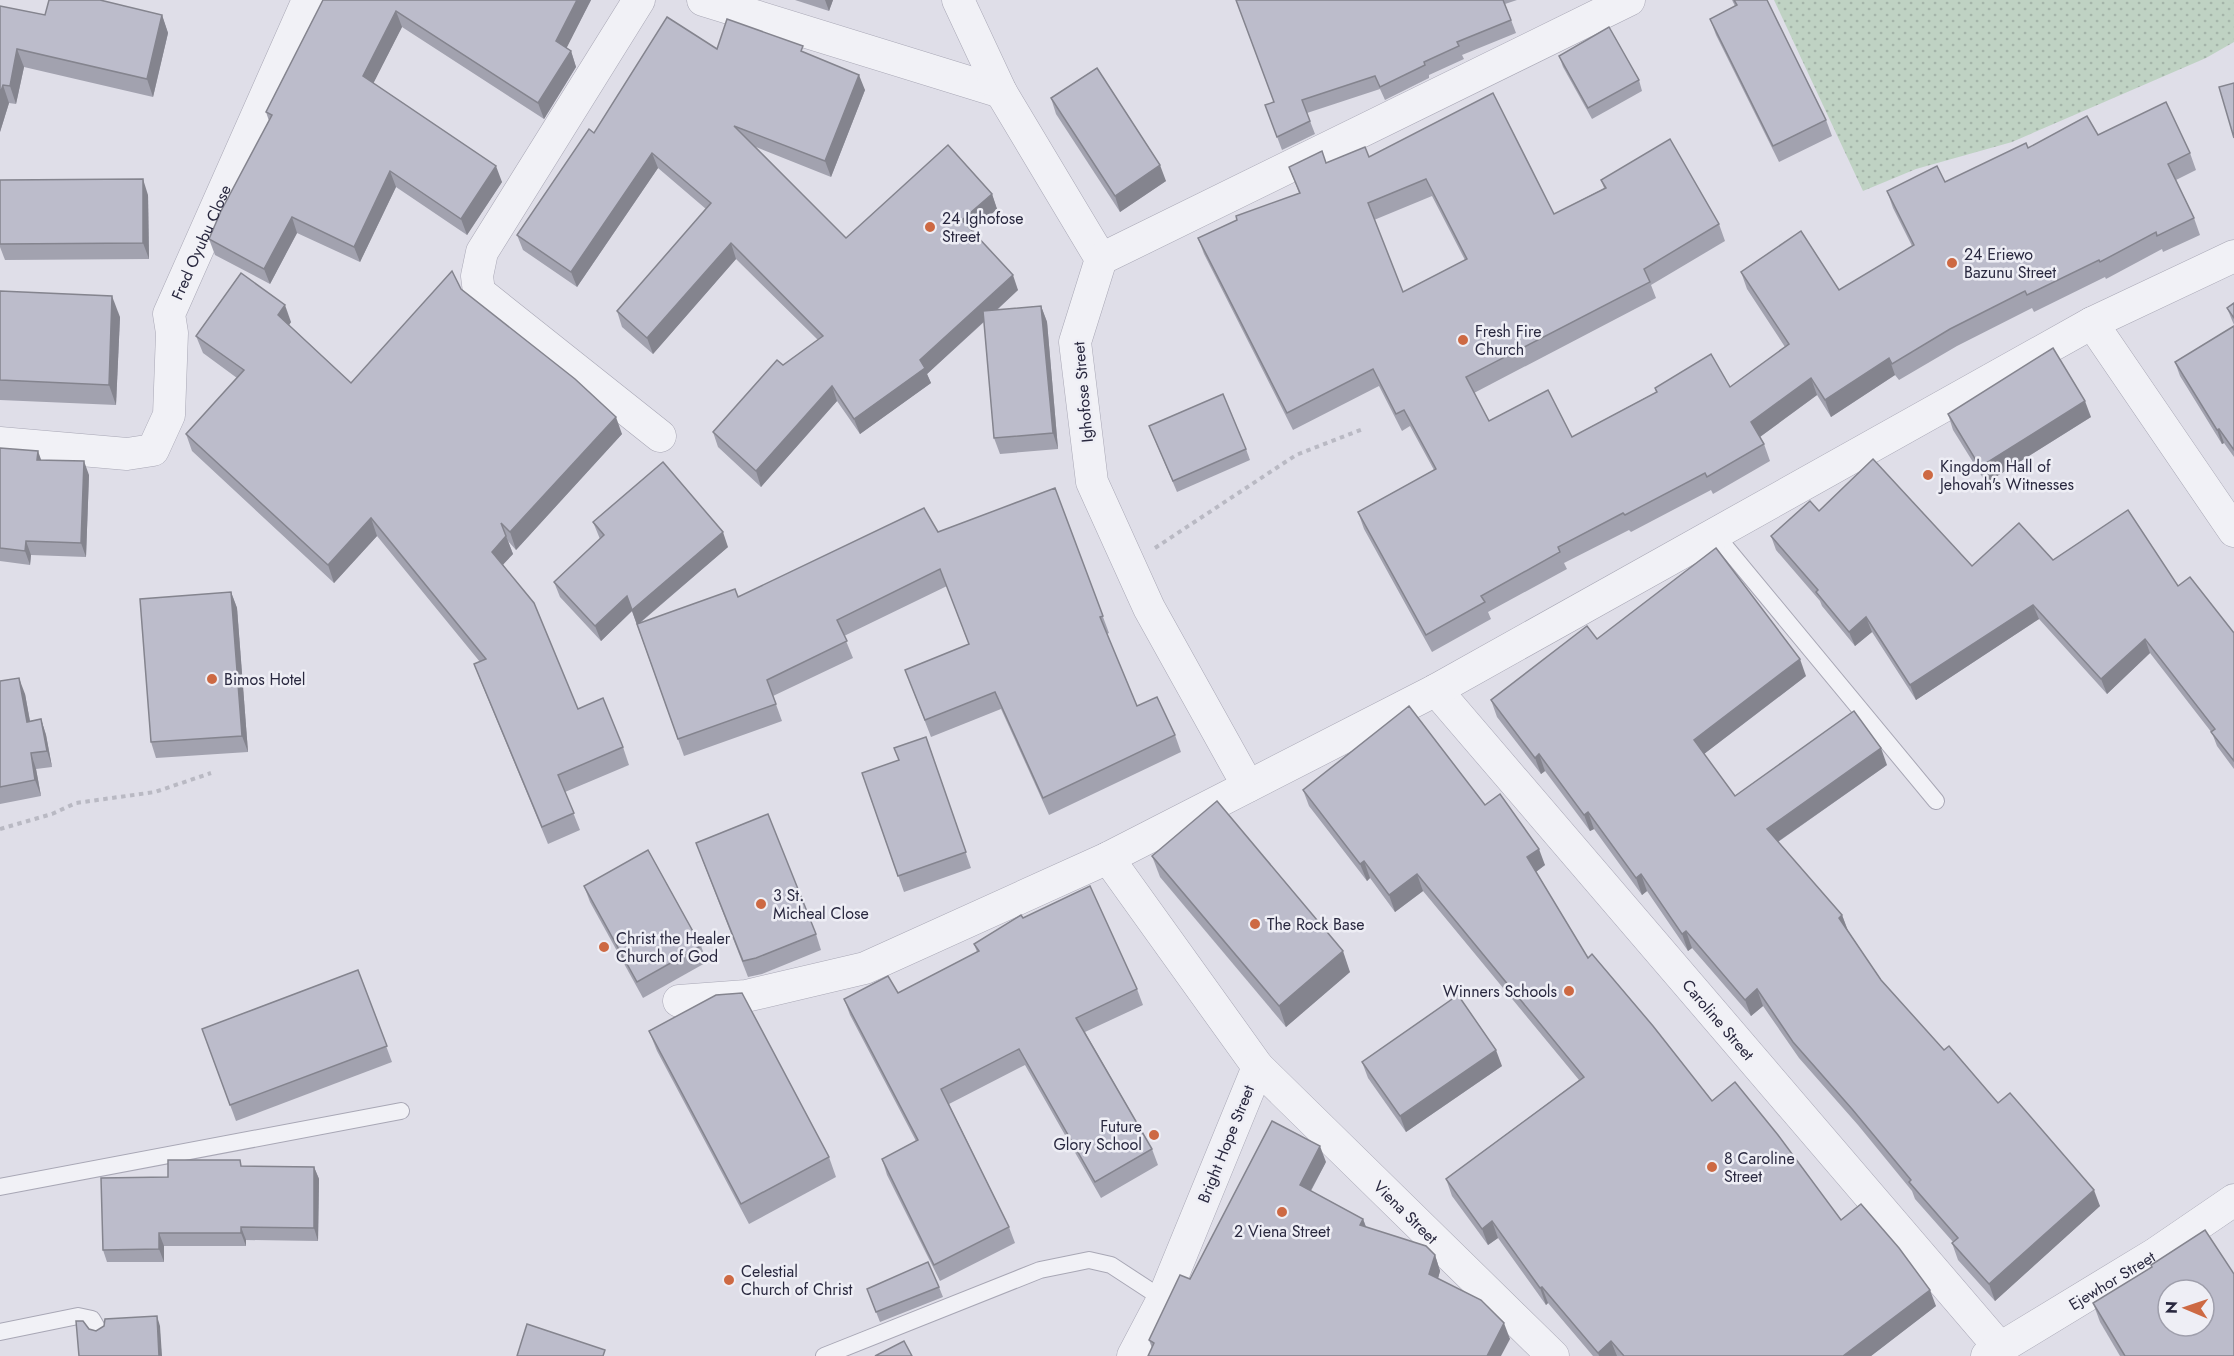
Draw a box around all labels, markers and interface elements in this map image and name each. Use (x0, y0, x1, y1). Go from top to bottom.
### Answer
street label: Fred Oyubu Close (165, 181, 236, 304)
place label: 24 Ighofose Street (942, 207, 1023, 248)
marker: 24 Ighofose Street (923, 220, 937, 234)
place label: 24 Eriewo Bazunu Street (1964, 243, 2056, 284)
marker: 24 Eriewo Bazunu Street (1945, 256, 1959, 270)
place label: Fresh Fire Church (1475, 320, 1541, 361)
marker: Fresh Fire Church (1456, 333, 1470, 347)
street label: Ighofose Street (1067, 340, 1099, 443)
place label: Kingdom Hall of Jehovah's Witnesses (1938, 455, 2074, 496)
marker: Kingdom Hall of Jehovah's Witnesses (1921, 468, 1935, 482)
place label: Bimos Hotel (224, 668, 306, 691)
marker: Bimos Hotel (205, 672, 219, 686)
place label: 3 St. Micheal Close (773, 884, 869, 925)
marker: 3 St. Micheal Close (754, 897, 768, 911)
place label: The Rock Base (1267, 913, 1364, 936)
marker: The Rock Base (1248, 917, 1262, 931)
place label: Christ the Healer Church of God (616, 927, 731, 968)
marker: Christ the Healer Church of God (597, 940, 611, 954)
street label: Caroline Street (1677, 974, 1760, 1065)
place label: Winners Schools (1443, 980, 1557, 1003)
marker: Winners Schools (1562, 984, 1576, 998)
street label: Bright Hope Street (1192, 1081, 1260, 1206)
place label: Future Glory School (1053, 1115, 1142, 1156)
marker: Future Glory School (1147, 1128, 1161, 1142)
place label: 8 Caroline Street (1724, 1147, 1795, 1188)
marker: 8 Caroline Street (1705, 1160, 1719, 1174)
street label: Viena Street (1368, 1175, 1443, 1249)
marker: 2 Viena Street (1275, 1205, 1289, 1219)
place label: 2 Viena Street (1234, 1220, 1330, 1243)
street label: Ejewhor Street (2064, 1245, 2160, 1315)
place label: Celestial Church of Christ (741, 1260, 852, 1301)
marker: Celestial Church of Christ (722, 1273, 736, 1287)
north arrow (2156, 1278, 2216, 1338)
text: N (2160, 1301, 2183, 1314)

